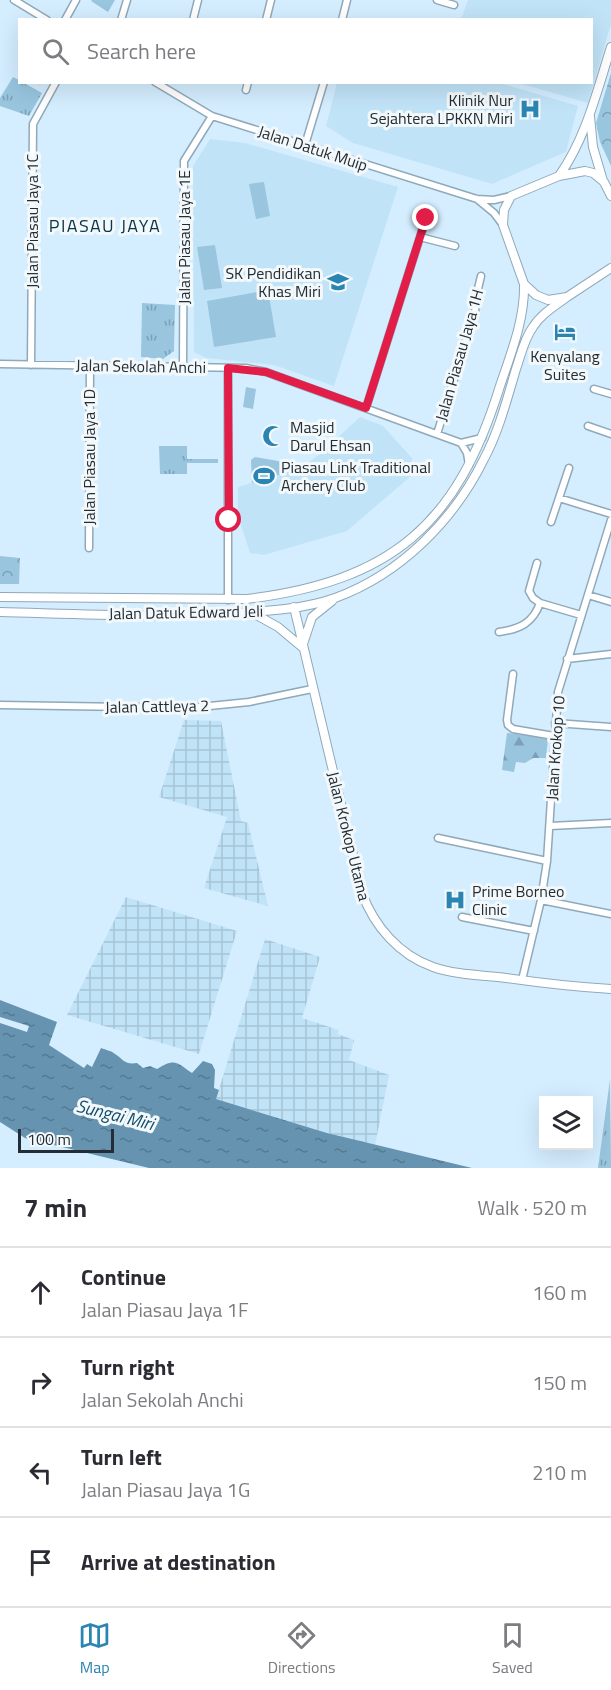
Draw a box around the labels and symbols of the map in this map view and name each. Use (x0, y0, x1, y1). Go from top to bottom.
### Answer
place label: Klinik Nur Sejahtera LPKKN Miri (370, 88, 513, 130)
hospital icon: Klinik Nur Sejahtera LPKKN Miri (518, 97, 542, 121)
street label: Jalan Datuk Muip (255, 119, 371, 177)
street label: Jalan Piasau Jaya 1C (20, 154, 44, 288)
street label: Jalan Piasau Jaya 1E (172, 170, 196, 304)
route end (412, 204, 438, 230)
district label: PIASAU JAYA (49, 212, 161, 239)
place label: SK Pendidikan Khas Miri (225, 261, 321, 303)
school or university icon: SK Pendidikan Khas Miri (326, 270, 350, 294)
street label: Jalan Piasau Jaya 1H (429, 286, 489, 424)
hotel icon: Kenyalang Suites (553, 320, 577, 344)
place label: Kenyalang Suites (530, 344, 600, 386)
street label: Jalan Sekolah Anchi (76, 353, 206, 379)
street label: Jalan Piasau Jaya 1D (77, 389, 101, 525)
place label: Masjid Darul Ehsan (290, 415, 371, 457)
mosque icon: Masjid Darul Ehsan (261, 424, 285, 448)
place label: Piasau Link Traditional Archery Club (281, 455, 431, 497)
sports icon: Piasau Link Traditional Archery Club (252, 464, 276, 488)
route start (215, 506, 241, 532)
street label: Jalan Datuk Edward Jeli (109, 599, 263, 625)
street label: Jalan Cattleya 2 (105, 693, 209, 719)
street label: Jalan Krokop 10 (539, 695, 571, 801)
street label: Jalan Krokop Utama (321, 769, 377, 903)
place label: Prime Borneo Clinic (472, 879, 564, 921)
hospital icon: Prime Borneo Clinic (443, 888, 467, 912)
water label: Sungai Miri (73, 1092, 159, 1138)
scale bar (18, 1126, 114, 1154)

